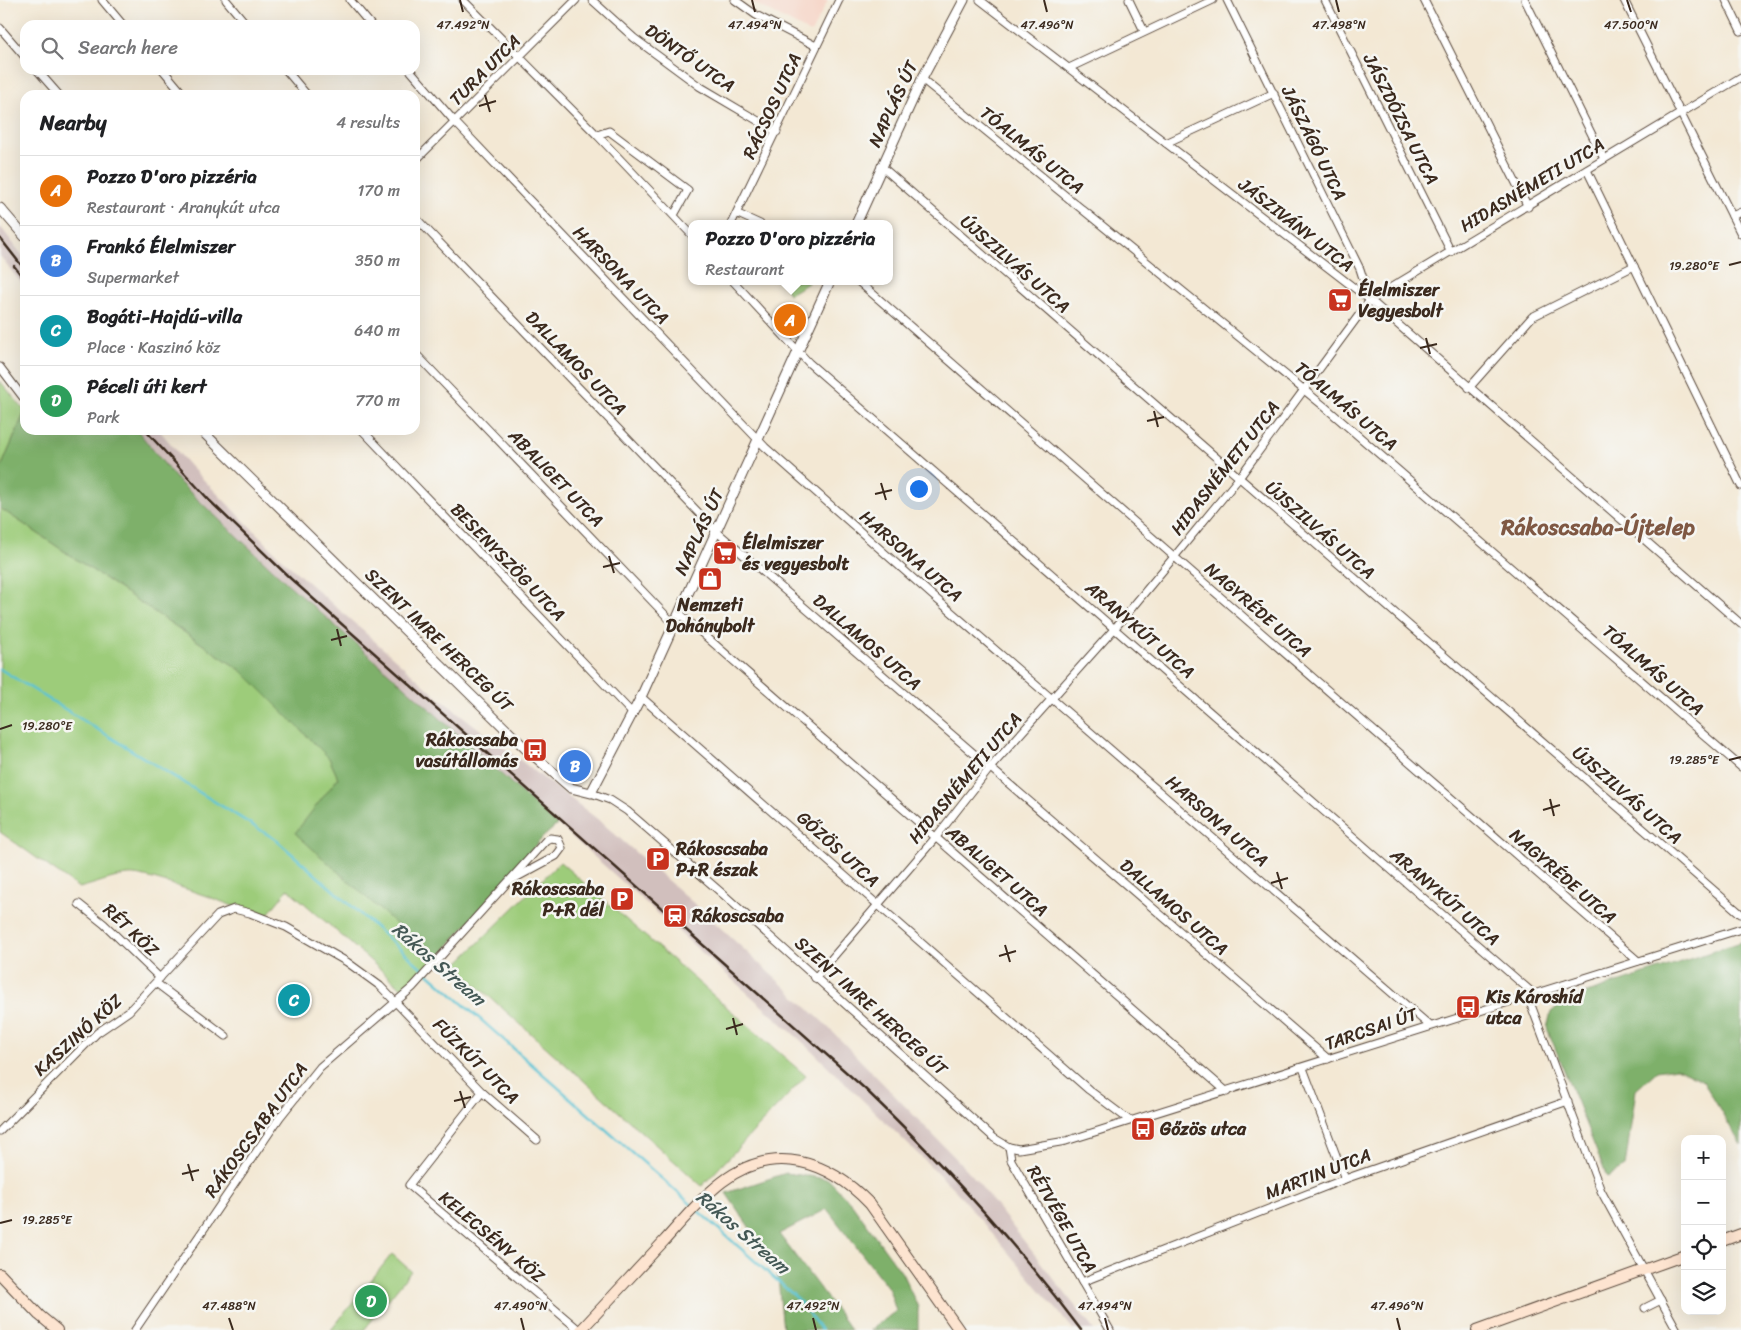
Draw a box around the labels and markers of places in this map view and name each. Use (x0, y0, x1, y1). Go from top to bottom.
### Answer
place label: Élelmiszer Vegyesbolt (1358, 274, 1444, 327)
supermarket icon: Élelmiszer Vegyesbolt (1327, 287, 1353, 313)
pin: A (774, 301, 806, 339)
place label: Élelmiszer és vegyesbolt (741, 527, 849, 580)
supermarket icon: Élelmiszer és vegyesbolt (712, 540, 738, 566)
shop icon: Nemzeti Dohánybolt (697, 566, 723, 592)
place label: Nemzeti Dohánybolt (666, 589, 756, 642)
place label: Rákoscsaba vasútállomás (416, 724, 519, 777)
bus stop icon: Rákoscsaba vasútállomás (522, 737, 548, 763)
pin: B (559, 747, 591, 785)
place label: Rákoscsaba P+R észak (675, 833, 769, 886)
parking icon: Rákoscsaba P+R észak (645, 846, 671, 872)
place label: Rákoscsaba P+R dél (511, 873, 605, 926)
parking icon: Rákoscsaba P+R dél (609, 886, 635, 912)
place label: Rákoscsaba (691, 900, 785, 932)
station icon: Rákoscsaba (662, 903, 688, 929)
pin: C (278, 981, 310, 1019)
place label: Kis Károshíd utca (1485, 981, 1584, 1034)
bus stop icon: Kis Károshíd utca (1455, 994, 1481, 1020)
place label: Gőzös utca (1159, 1113, 1247, 1145)
bus stop icon: Gőzös utca (1130, 1116, 1156, 1142)
pin: D (355, 1282, 387, 1320)

